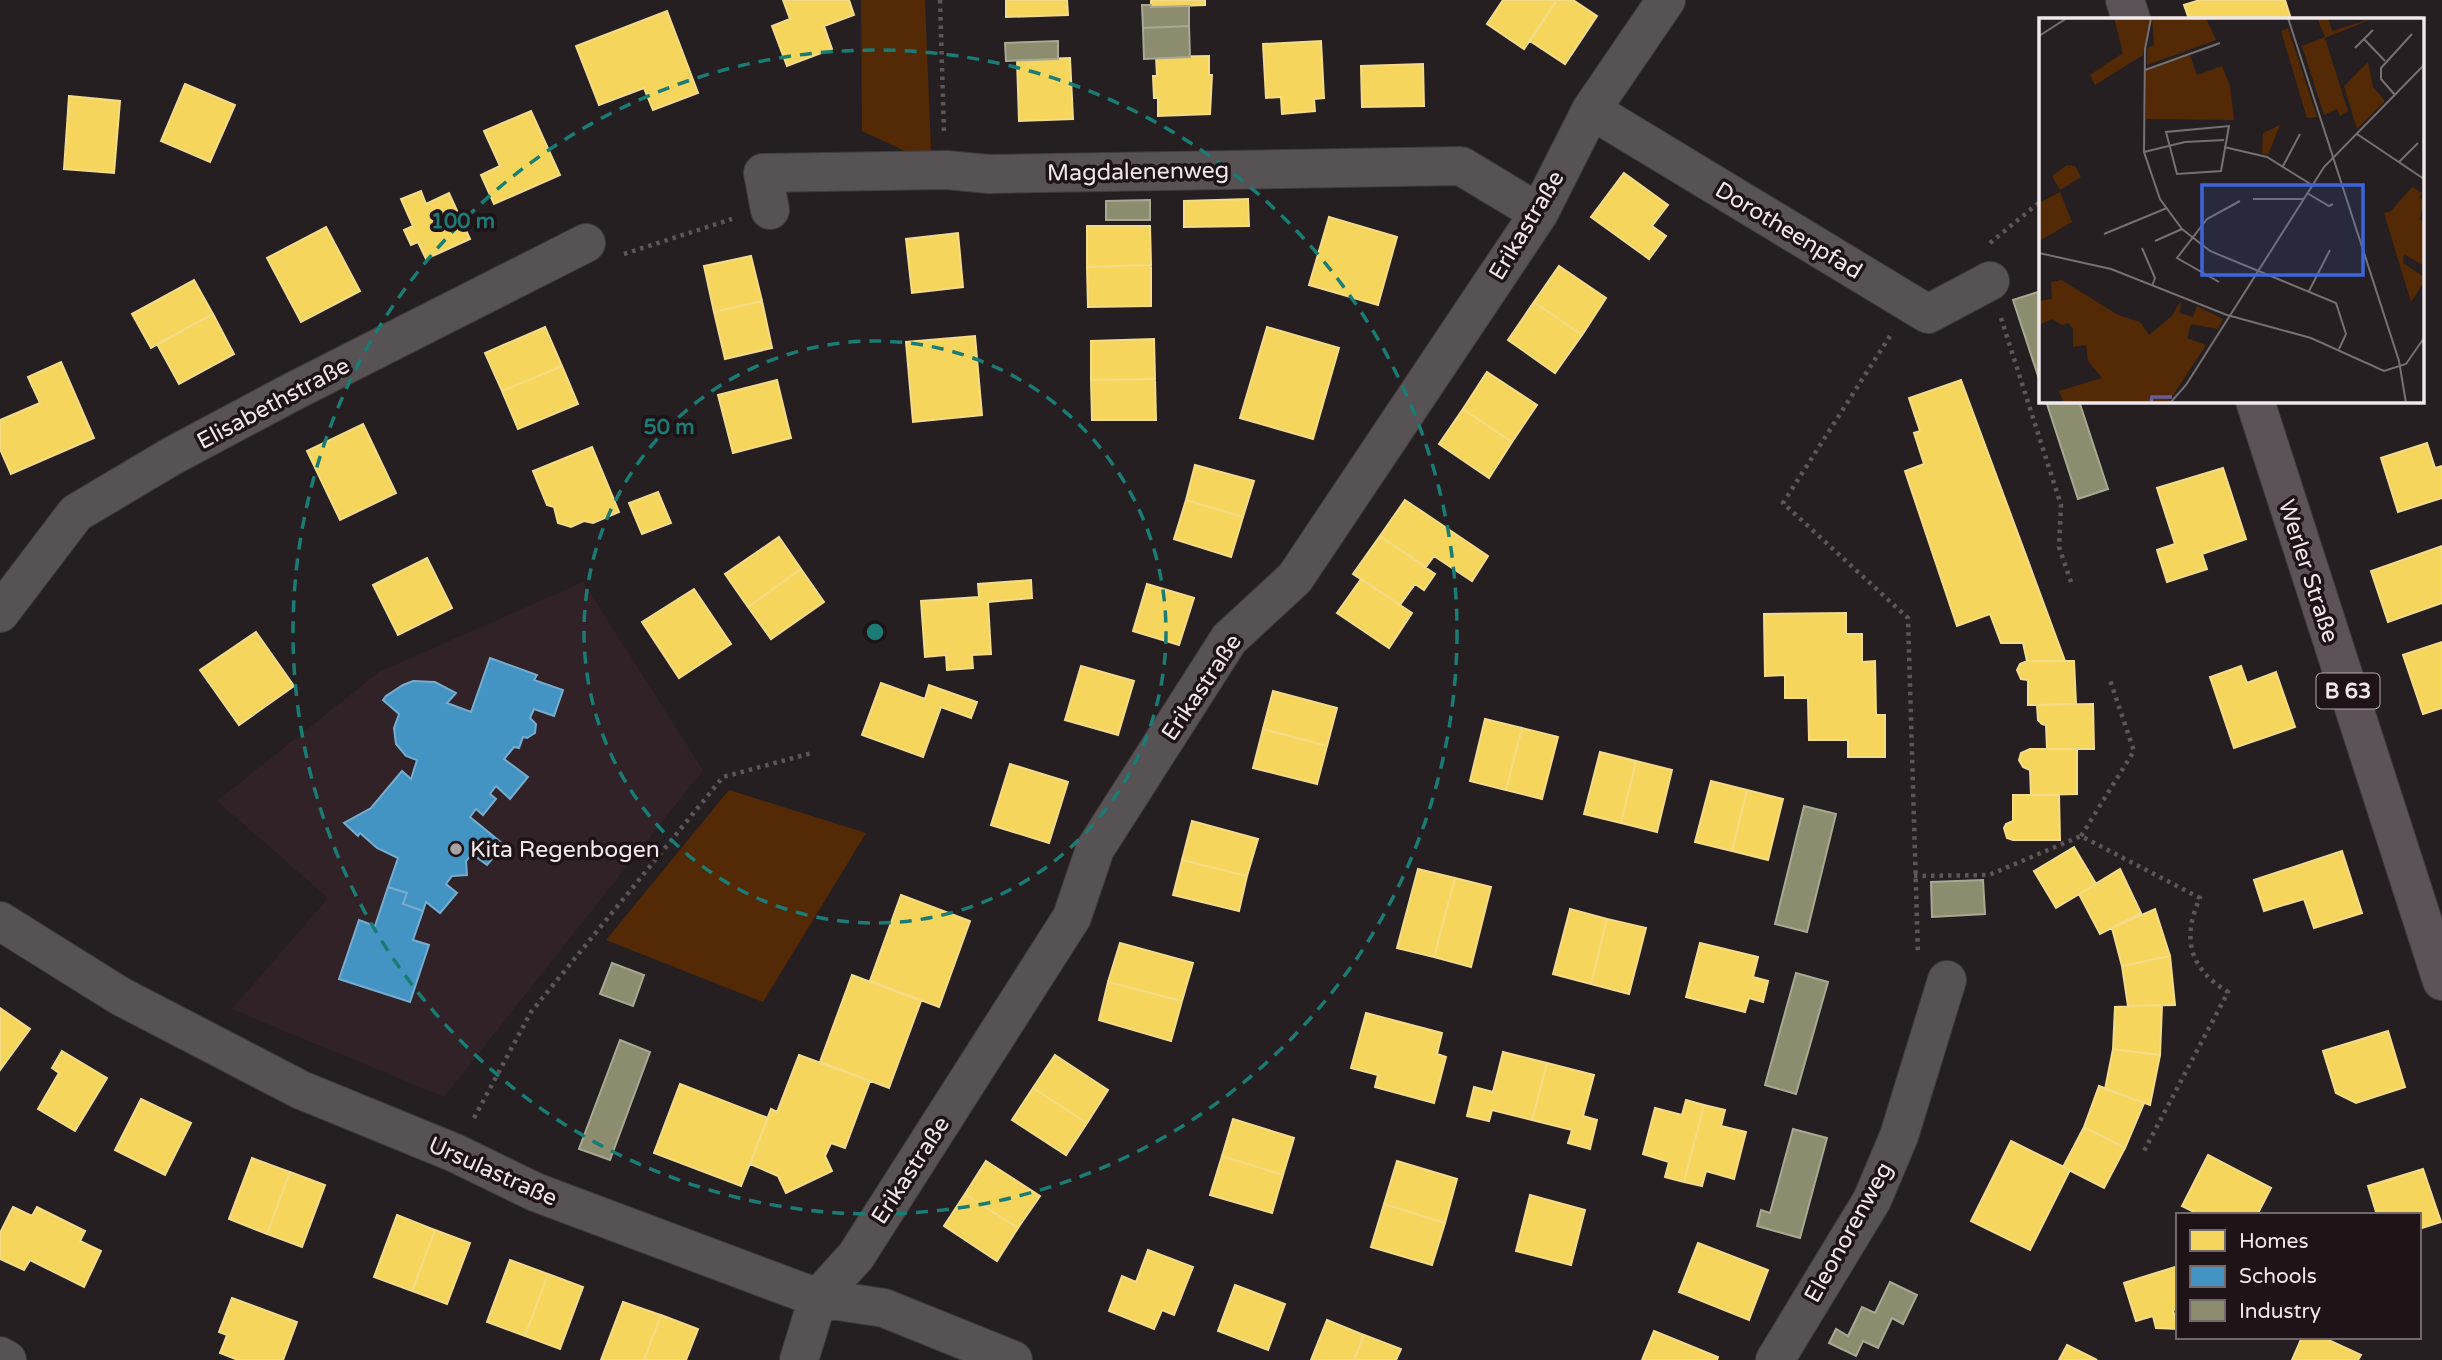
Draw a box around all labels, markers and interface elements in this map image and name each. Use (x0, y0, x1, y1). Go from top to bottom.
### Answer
inset map (2039, 18, 2424, 402)
street label: Magdalenenweg (1047, 156, 1229, 188)
street label: Erikastraße (1483, 166, 1570, 285)
street label: Dorotheenpfad (1710, 176, 1867, 286)
text: 100 m (431, 209, 495, 234)
street label: Elisabethstraße (192, 352, 355, 456)
text: 50 m (643, 415, 695, 440)
street label: Werler Straße (2272, 496, 2344, 646)
centre of rings (863, 620, 887, 644)
street label: Erikastraße (1156, 629, 1248, 746)
road number: B 63 (2316, 674, 2380, 708)
place label: Kita Regenbogen (470, 836, 660, 864)
marker: Kita Regenbogen (448, 841, 464, 857)
street label: Erikastraße (866, 1111, 956, 1230)
street label: Ursulastraße (424, 1131, 561, 1213)
street label: Eleonorenweg (1799, 1157, 1899, 1308)
legend (2176, 1213, 2421, 1339)
text: Homes (2239, 1229, 2309, 1254)
text: Schools (2239, 1264, 2317, 1289)
text: Industry (2239, 1299, 2321, 1324)

